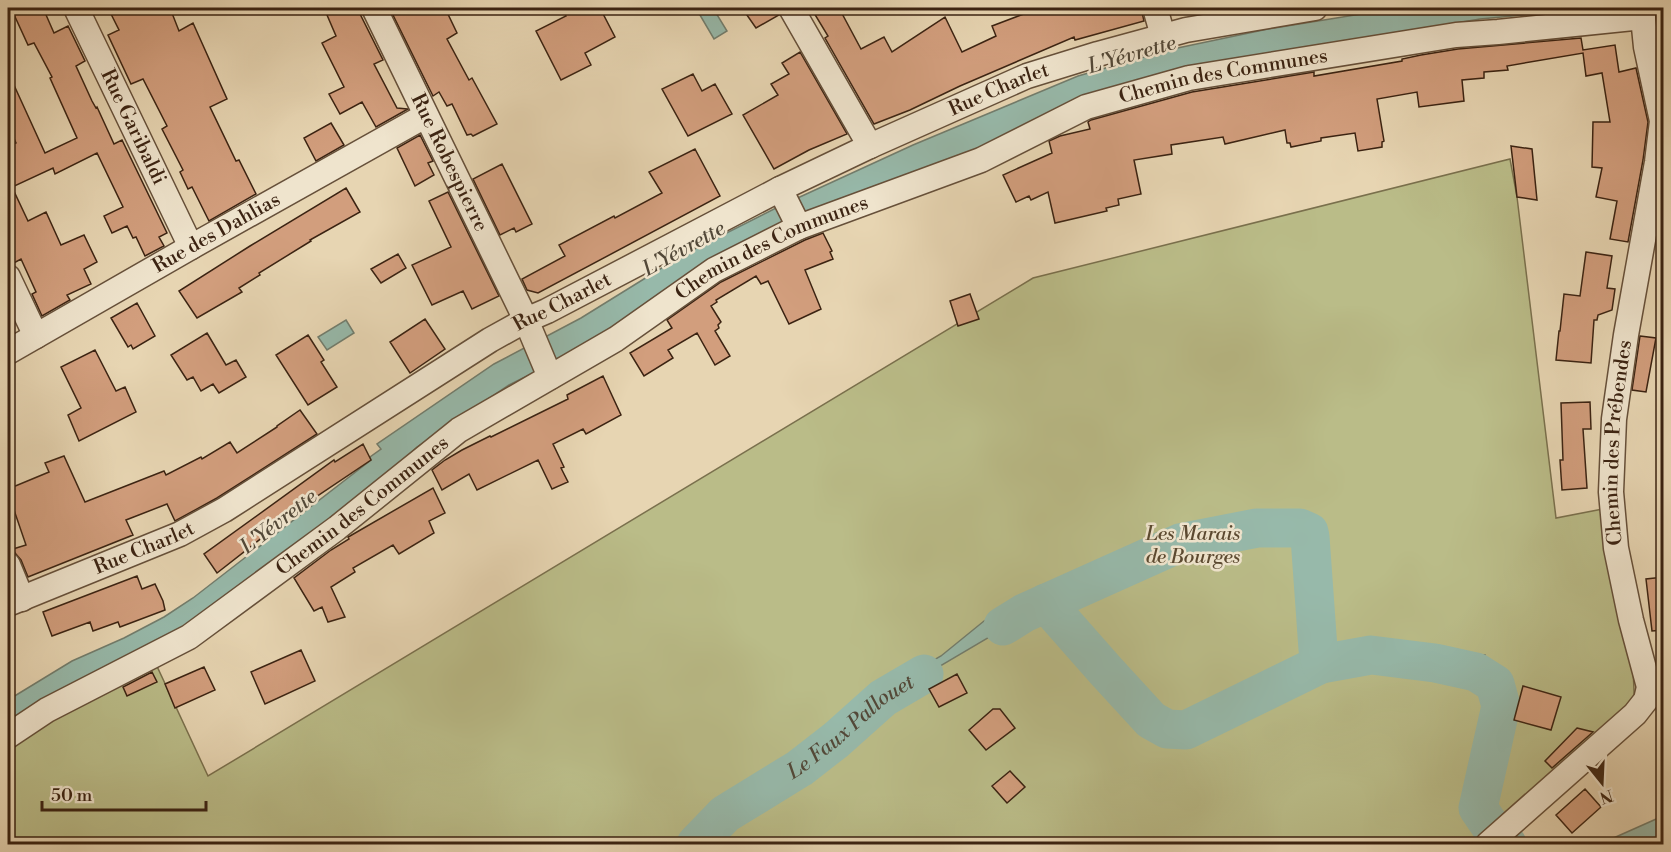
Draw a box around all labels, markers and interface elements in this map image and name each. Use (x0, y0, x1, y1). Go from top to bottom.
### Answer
water label: L'Yévrette (1084, 30, 1179, 80)
street label: Chemin des Communes (1116, 43, 1330, 110)
street label: Rue Charlet (945, 57, 1052, 122)
street label: Rue Garibaldi (95, 65, 172, 189)
street label: Rue Robespierre (405, 89, 494, 236)
street label: Rue des Dahlias (148, 187, 285, 279)
street label: Chemin des Communes (670, 190, 872, 306)
water label: L'Yévrette (637, 216, 730, 283)
street label: Rue Charlet (509, 267, 616, 337)
street label: Chemin des Prébendes (1598, 338, 1638, 547)
street label: Chemin des Communes (271, 431, 454, 581)
water label: L'Yévrette (235, 484, 323, 561)
street label: Rue Charlet (90, 516, 199, 580)
park label: Les Marais de Bourges (1145, 522, 1241, 570)
water label: Le Faux Pallouet (782, 669, 920, 786)
north arrow (1572, 753, 1632, 813)
scale bar (42, 774, 206, 812)
text: 50 m (51, 784, 93, 807)
text: N (1597, 785, 1615, 808)

